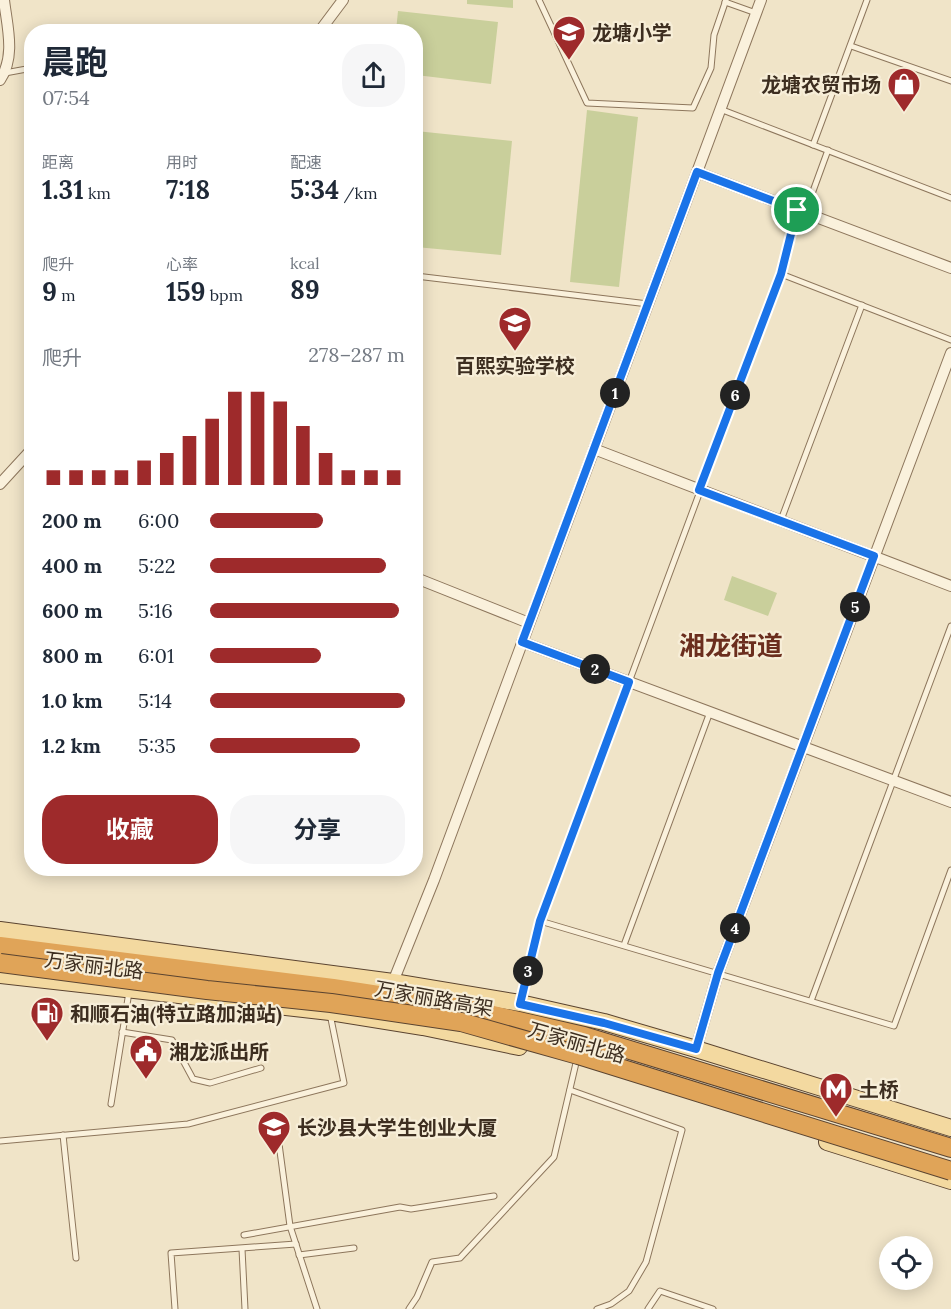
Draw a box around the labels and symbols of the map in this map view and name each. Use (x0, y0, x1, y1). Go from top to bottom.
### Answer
school or university icon: 龙塘小学 (551, 14, 587, 61)
place label: 龙塘小学 (592, 20, 672, 45)
shop icon: 龙塘农贸市场 (886, 66, 922, 113)
place label: 龙塘农贸市场 (761, 72, 881, 97)
pin (771, 184, 822, 235)
school or university icon: 百熙实验学校 (497, 305, 533, 352)
place label: 百熙实验学校 (455, 353, 575, 378)
pin: 1 (600, 378, 630, 408)
pin: 6 (720, 380, 750, 410)
pin: 5 (840, 592, 870, 622)
district label: 湘龙街道 (679, 629, 783, 662)
pin: 2 (580, 654, 610, 684)
pin: 4 (720, 913, 750, 943)
street label: 万家丽北路 (43, 946, 145, 984)
pin: 3 (513, 956, 543, 986)
street label: 万家丽路高架 (373, 975, 495, 1021)
fuel station icon: 和顺石油(特立路加油站) (29, 995, 65, 1042)
place label: 和顺石油(特立路加油站) (70, 1001, 282, 1027)
street label: 万家丽北路 (525, 1016, 629, 1068)
public building icon: 湘龙派出所 (128, 1033, 164, 1080)
place label: 湘龙派出所 (169, 1039, 269, 1064)
metro station icon: 土桥 (818, 1071, 854, 1118)
place label: 土桥 (859, 1077, 899, 1102)
school or university icon: 长沙县大学生创业大厦 (256, 1109, 292, 1156)
place label: 长沙县大学生创业大厦 (297, 1115, 497, 1140)

